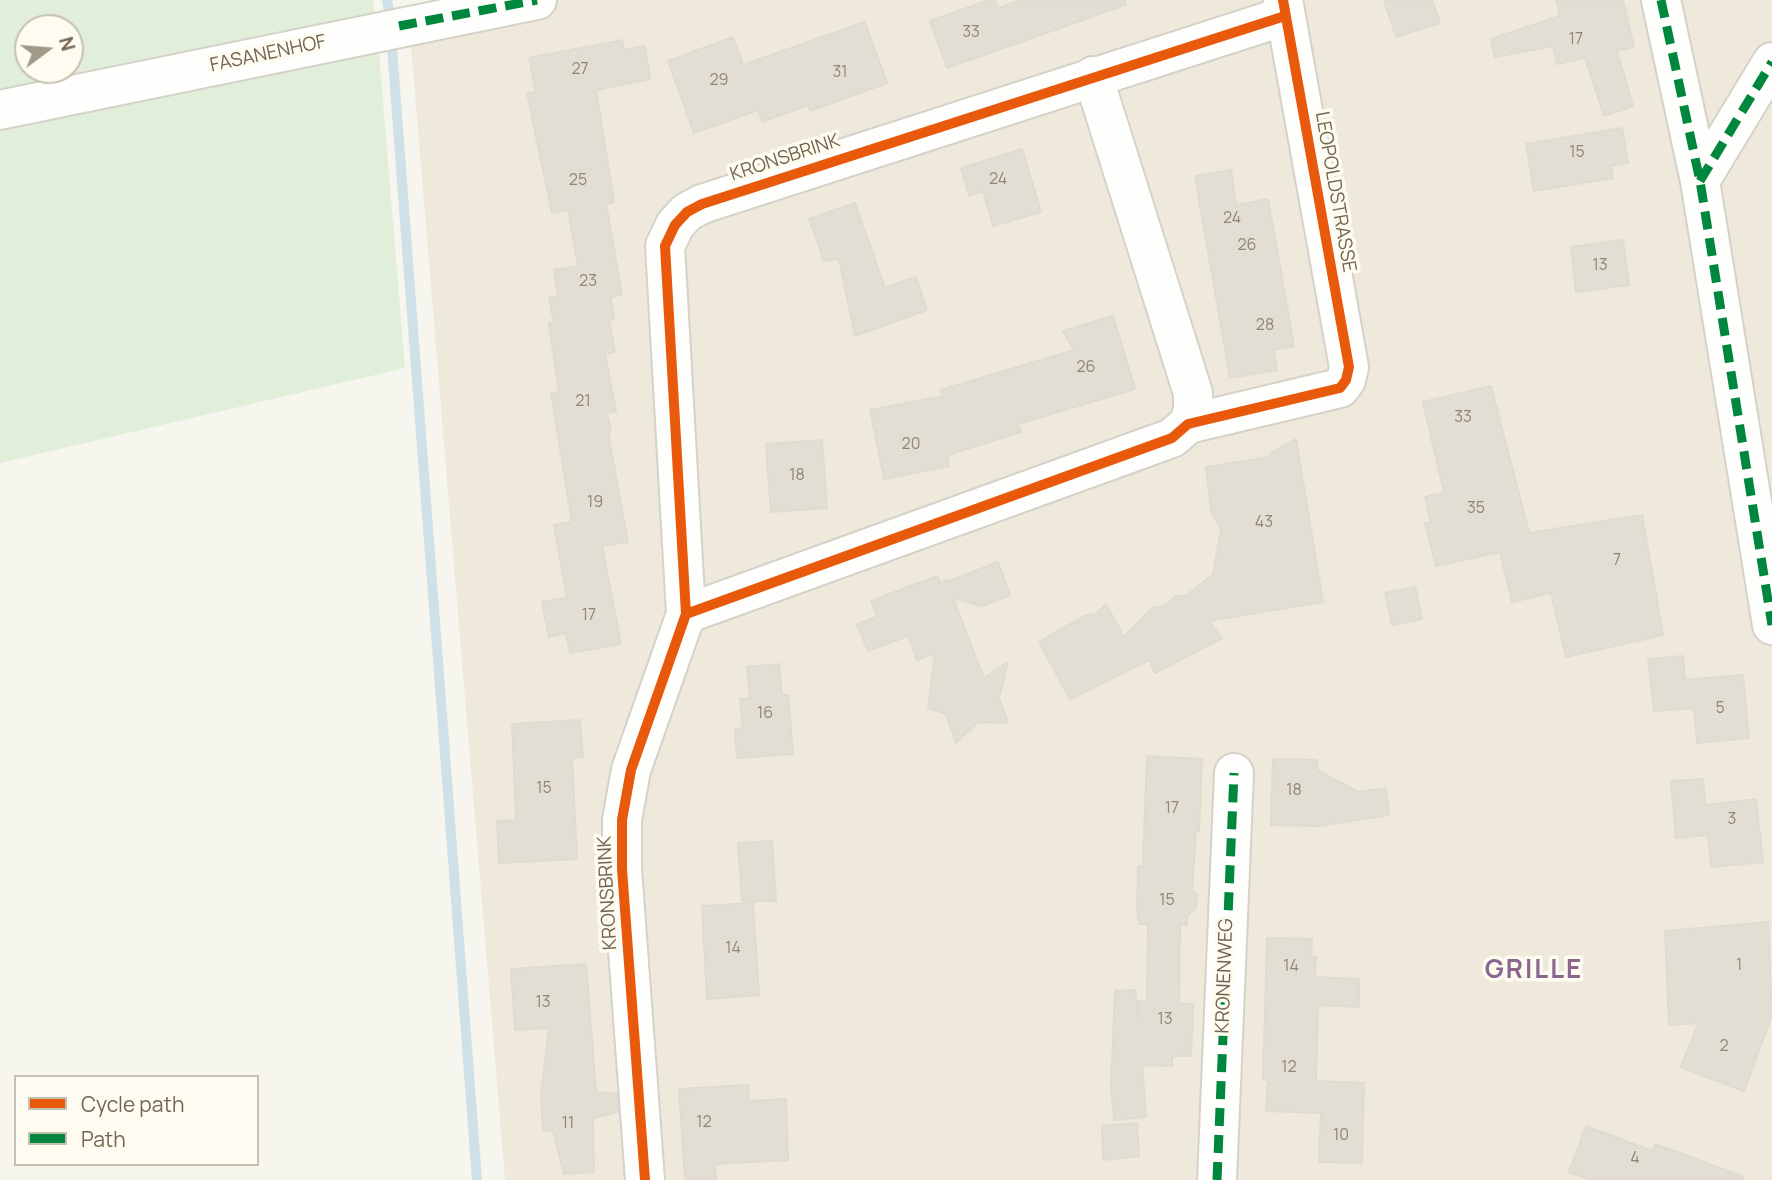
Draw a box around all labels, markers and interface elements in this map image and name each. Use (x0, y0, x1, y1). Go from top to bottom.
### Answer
north arrow (14, 14, 84, 84)
house number: 33 (962, 23, 980, 43)
house number: 17 (1569, 30, 1583, 50)
street label: FASANENHOF (208, 31, 328, 77)
text: N (53, 34, 82, 54)
house number: 27 (571, 60, 589, 80)
house number: 31 (832, 63, 848, 83)
house number: 29 (709, 71, 729, 91)
street label: LEOPOLDSTRASSE (1310, 110, 1360, 274)
street label: KRONSBRINK (727, 130, 843, 186)
house number: 15 (1569, 143, 1585, 163)
house number: 24 (989, 170, 1007, 190)
house number: 25 (569, 171, 587, 191)
house number: 24 (1223, 209, 1241, 229)
house number: 26 (1237, 236, 1257, 256)
house number: 13 (1592, 256, 1608, 276)
house number: 23 (579, 272, 597, 292)
house number: 28 (1256, 316, 1274, 336)
house number: 26 (1076, 358, 1096, 378)
house number: 21 (575, 392, 591, 412)
house number: 33 (1454, 408, 1472, 428)
house number: 20 (902, 435, 920, 455)
house number: 18 (789, 466, 805, 486)
house number: 19 (587, 493, 603, 513)
house number: 35 (1467, 499, 1485, 519)
house number: 43 (1255, 513, 1273, 533)
house number: 7 (1613, 551, 1621, 571)
house number: 17 (582, 606, 596, 626)
house number: 5 (1715, 699, 1725, 719)
house number: 16 (757, 704, 773, 724)
house number: 15 (536, 779, 552, 799)
house number: 18 (1286, 781, 1302, 801)
house number: 17 (1165, 799, 1179, 819)
house number: 3 (1728, 810, 1736, 830)
street label: KRONSBRINK (594, 835, 622, 951)
house number: 15 (1159, 891, 1175, 911)
street label: KRONENWEG (1212, 918, 1238, 1034)
house number: 14 (725, 939, 741, 959)
district label: GRILLE (1486, 955, 1582, 987)
house number: 1 (1736, 956, 1742, 976)
house number: 14 (1283, 957, 1299, 977)
house number: 13 (535, 993, 551, 1013)
house number: 13 (1157, 1010, 1173, 1030)
house number: 2 (1719, 1037, 1729, 1057)
house number: 12 (1281, 1058, 1297, 1078)
legend (14, 1075, 259, 1166)
text: Cycle path (81, 1090, 184, 1118)
house number: 12 (696, 1113, 712, 1133)
house number: 11 (562, 1114, 574, 1134)
text: Path (81, 1125, 126, 1153)
house number: 10 (1333, 1126, 1349, 1146)
house number: 4 (1630, 1149, 1640, 1169)

